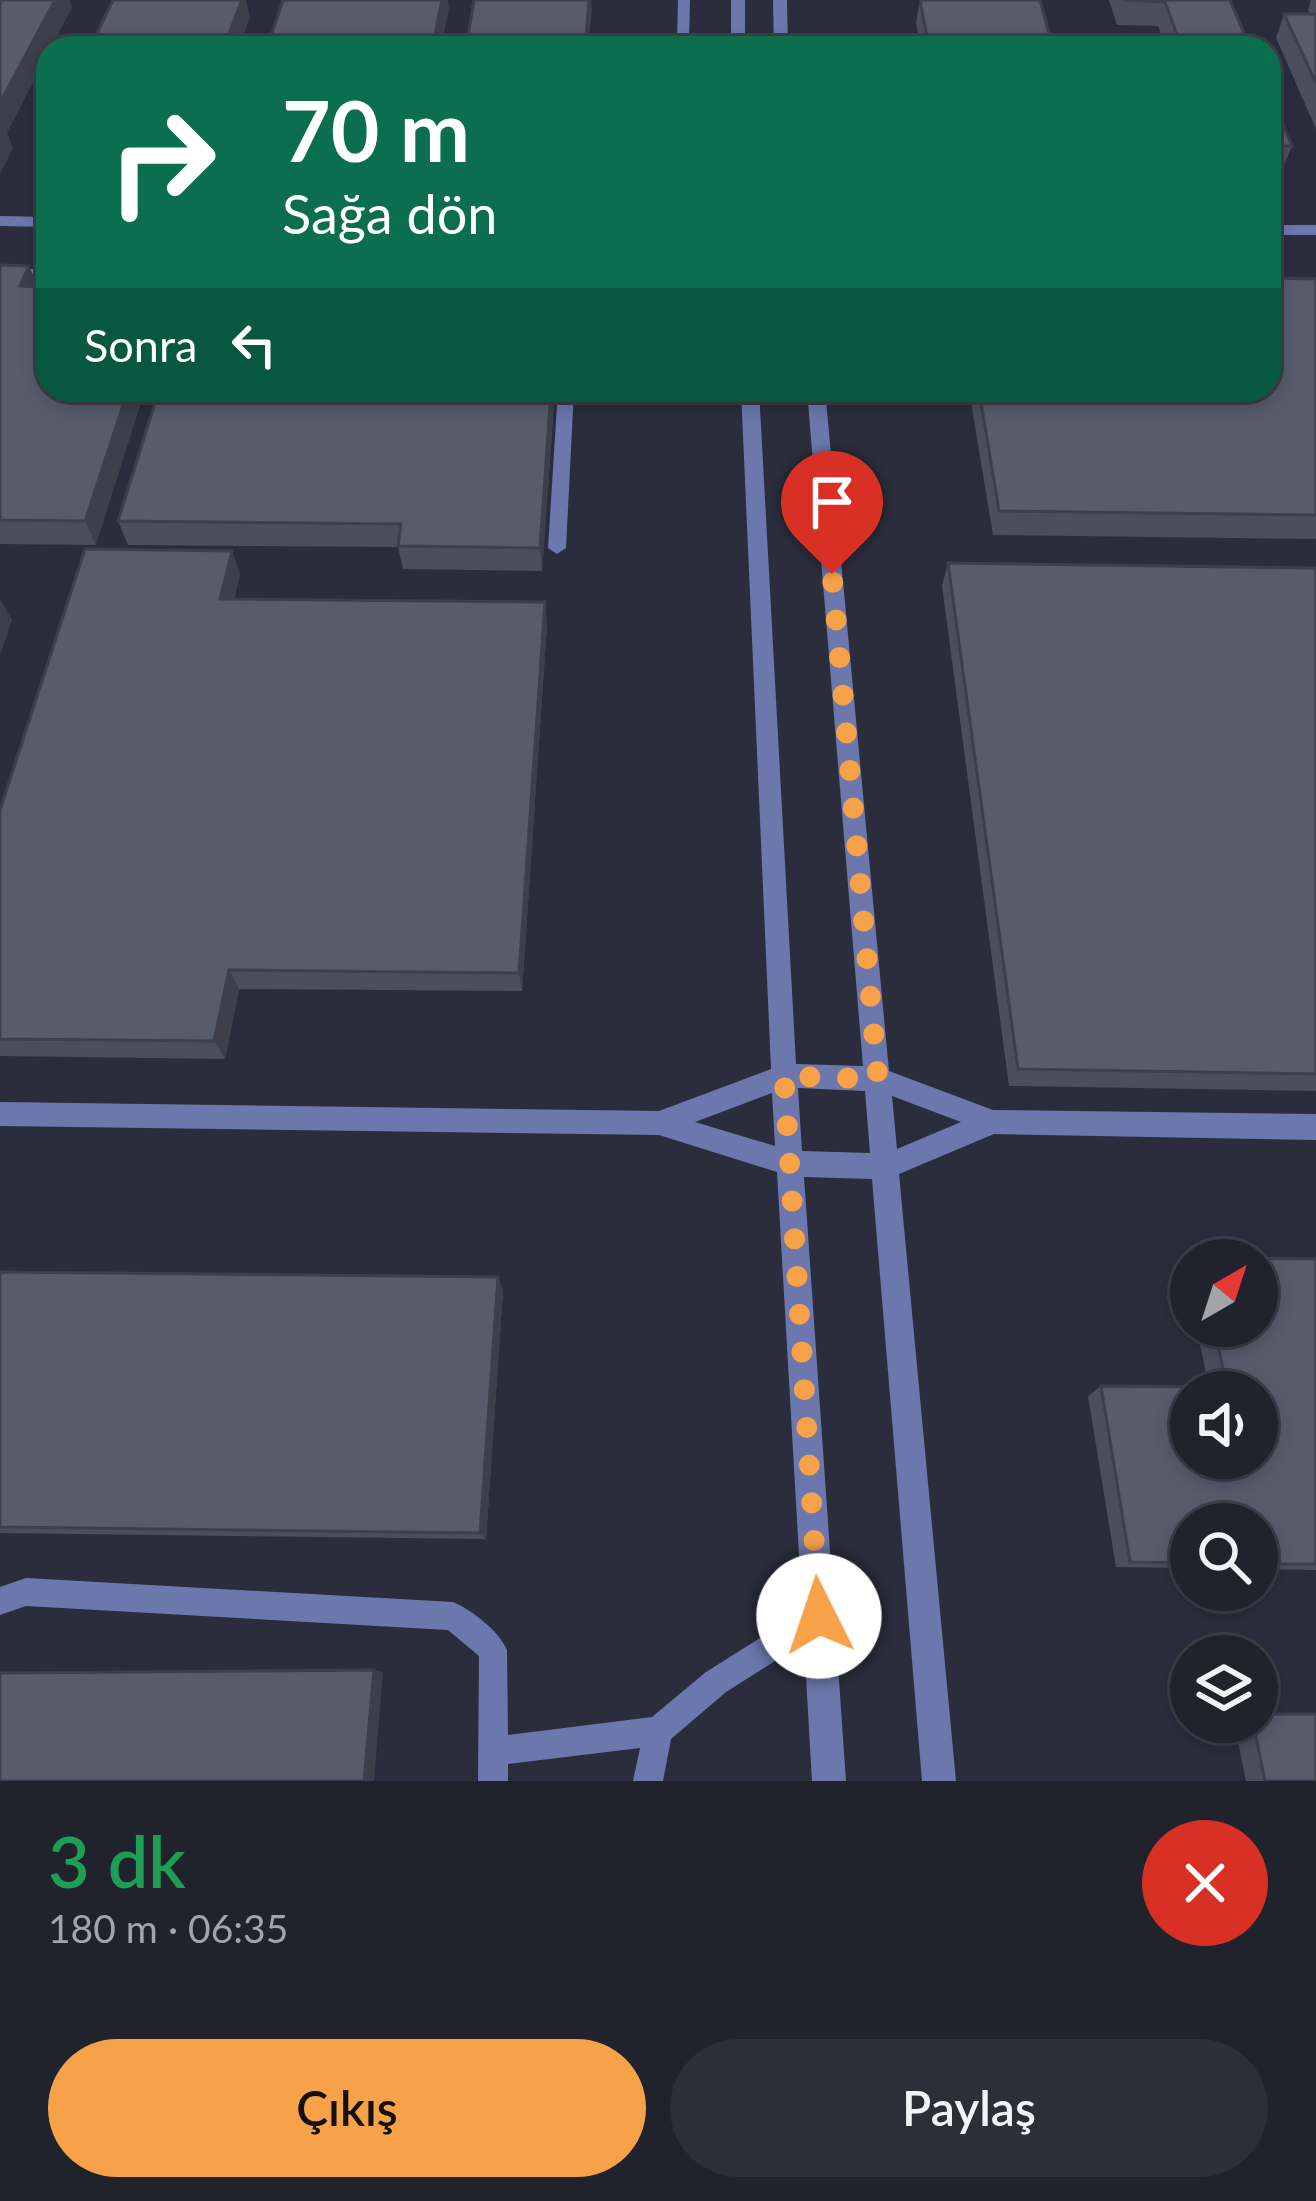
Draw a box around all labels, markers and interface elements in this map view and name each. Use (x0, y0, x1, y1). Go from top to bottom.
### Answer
text: 70 m (282, 79, 470, 180)
icon: right (84, 84, 240, 240)
text: Sağa dön (282, 181, 498, 246)
icon: left (221, 312, 287, 378)
text: Sonra (84, 318, 197, 372)
pin (781, 451, 883, 574)
icon: arrive (799, 469, 865, 535)
north arrow (1170, 1239, 1278, 1347)
map controls (1170, 1239, 1278, 1743)
button: sound (1170, 1371, 1278, 1479)
button: search (1170, 1503, 1278, 1611)
position arrow (756, 1553, 882, 1679)
button: layers (1170, 1635, 1278, 1743)
text: 3 dk (48, 1817, 186, 1903)
button: close (1142, 1820, 1268, 1946)
text: 180 m · 06:35 (48, 1905, 288, 1951)
button: Çıkış (48, 2039, 646, 2177)
button: Paylaş (670, 2039, 1268, 2177)

